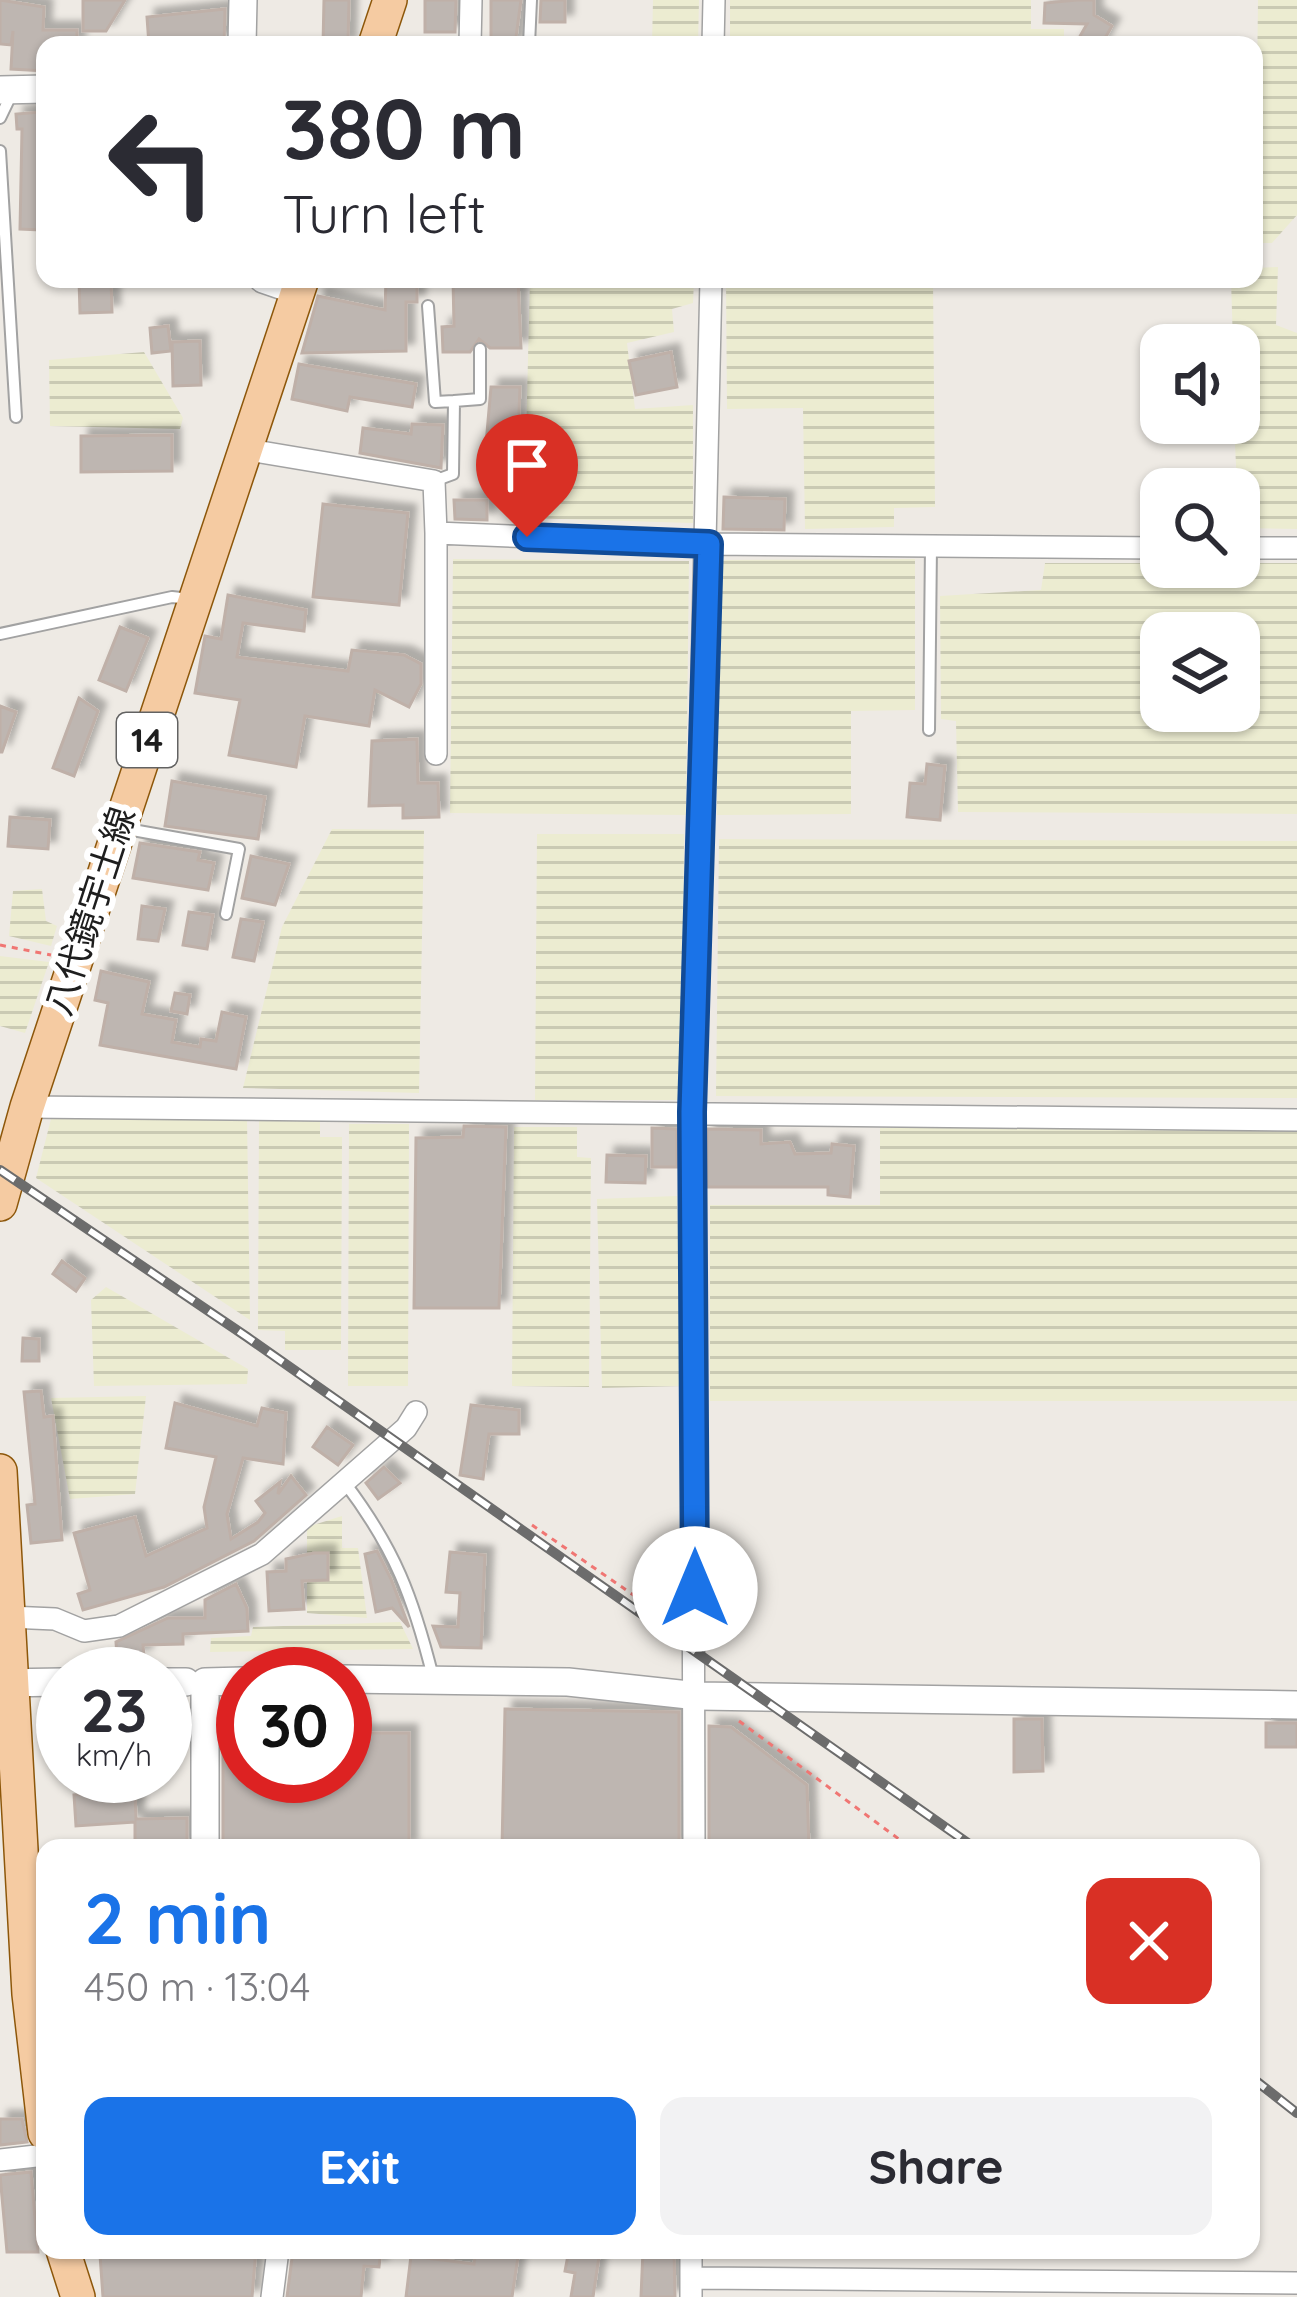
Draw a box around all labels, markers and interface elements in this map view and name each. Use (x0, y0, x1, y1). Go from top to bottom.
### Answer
text: 380 m (282, 75, 526, 180)
icon: left (84, 84, 240, 240)
text: Turn left (282, 179, 486, 247)
map controls (1140, 324, 1260, 732)
button: sound (1140, 324, 1260, 444)
pin (476, 414, 578, 537)
icon: arrive (494, 432, 560, 498)
button: search (1140, 468, 1260, 588)
button: layers (1140, 612, 1260, 732)
road number: 14 (117, 713, 177, 767)
street label: 八代鏡宇土線 (35, 801, 144, 1021)
position arrow (632, 1526, 758, 1652)
speed limit sign: 30 (216, 1647, 372, 1803)
text: 23 (81, 1672, 147, 1747)
text: km/h (76, 1736, 152, 1774)
text: 2 min (84, 1872, 271, 1962)
button: close (1086, 1878, 1212, 2004)
text: 450 m · 13:04 (84, 1962, 310, 2011)
button: Exit (84, 2097, 636, 2235)
button: Share (660, 2097, 1212, 2235)

